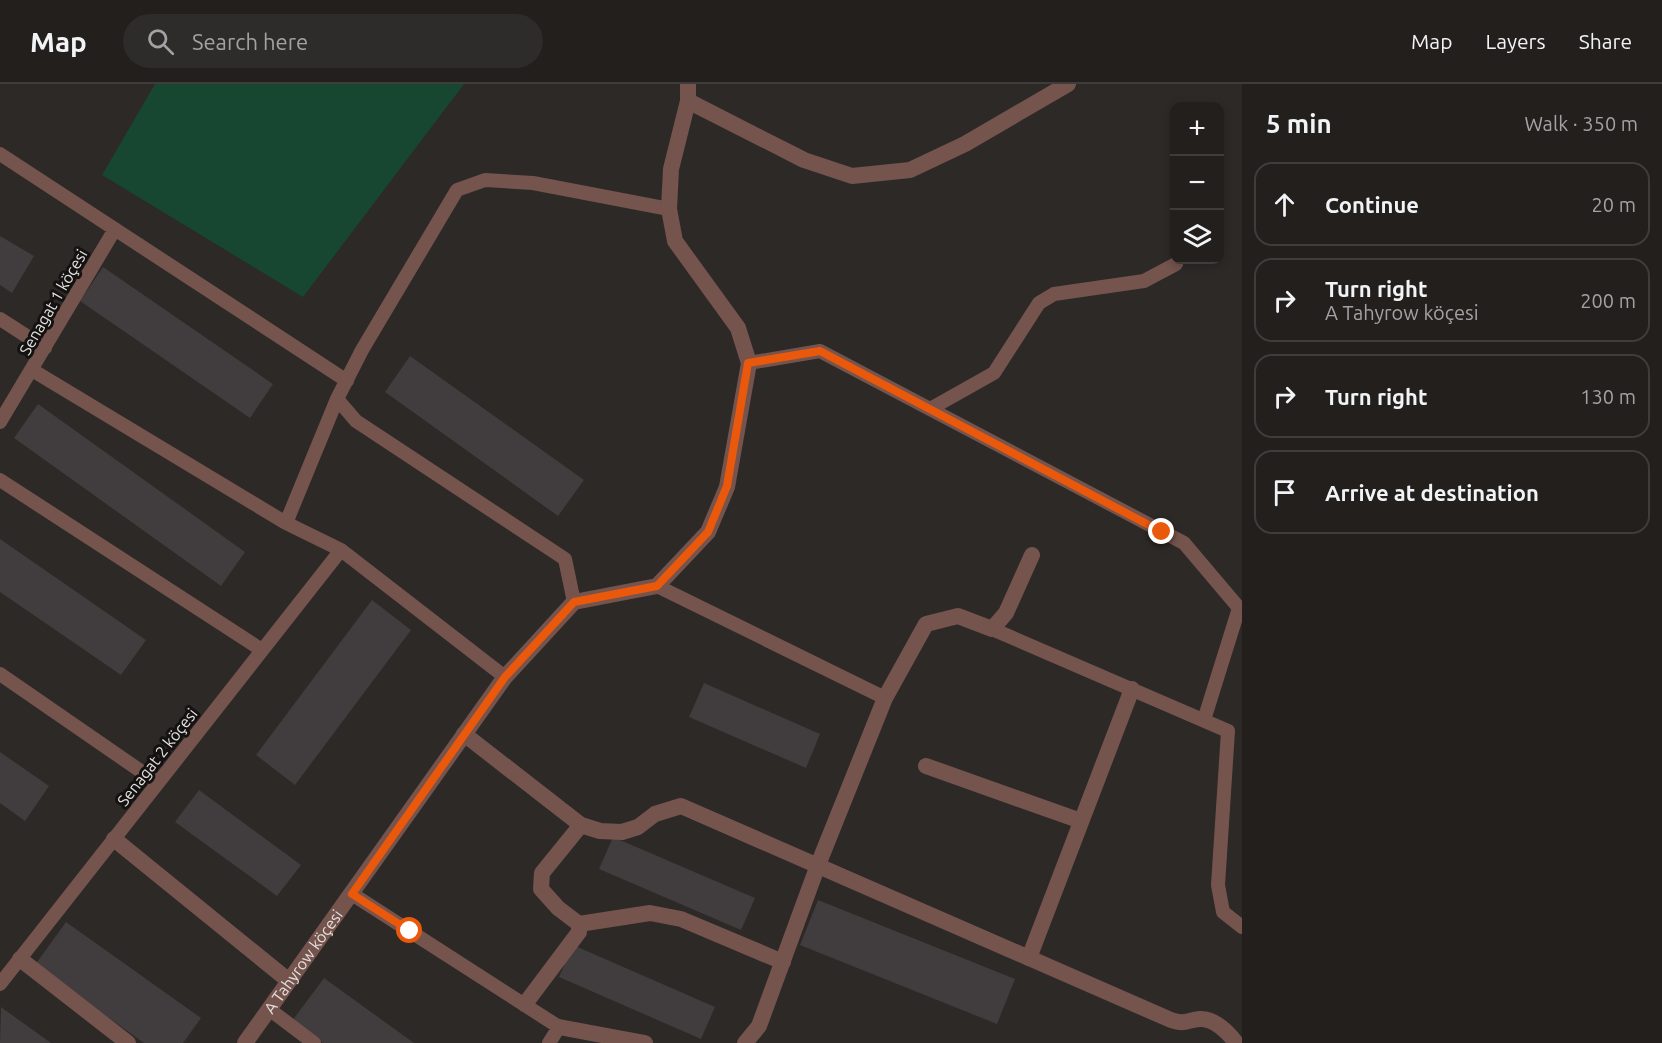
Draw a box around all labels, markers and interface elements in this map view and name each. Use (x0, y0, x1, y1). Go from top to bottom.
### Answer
search box (123, 14, 543, 68)
icon: search (144, 25, 177, 58)
text: Map (30, 26, 87, 57)
text: Search here (192, 29, 308, 54)
text: Map (1411, 29, 1452, 53)
text: Layers (1485, 29, 1546, 53)
text: Share (1579, 29, 1632, 53)
map controls (1170, 102, 1224, 264)
button: + (1170, 102, 1224, 156)
text: 5 min (1266, 109, 1332, 138)
text: Walk · 350 m (1525, 112, 1638, 135)
button: − (1170, 156, 1224, 210)
icon: ahead (1268, 188, 1301, 221)
text: Continue (1325, 192, 1419, 217)
text: 20 m (1592, 193, 1636, 216)
button: layers (1170, 210, 1224, 264)
street label: Senagat 1 köçesi (15, 246, 91, 358)
text: Turn right (1325, 276, 1427, 301)
icon: right (1268, 284, 1301, 317)
text: 200 m (1580, 289, 1636, 312)
text: A Tahyrow köçesi (1325, 301, 1479, 324)
icon: right (1268, 380, 1301, 413)
text: Turn right (1325, 384, 1427, 409)
text: 130 m (1580, 385, 1636, 408)
icon: arrive (1268, 476, 1301, 509)
text: Arrive at destination (1325, 480, 1539, 505)
route end (1148, 518, 1174, 544)
street label: Senagat 2 köçesi (113, 705, 201, 809)
street label: A Tahyrow köçesi (260, 906, 346, 1017)
route start (396, 917, 422, 943)

